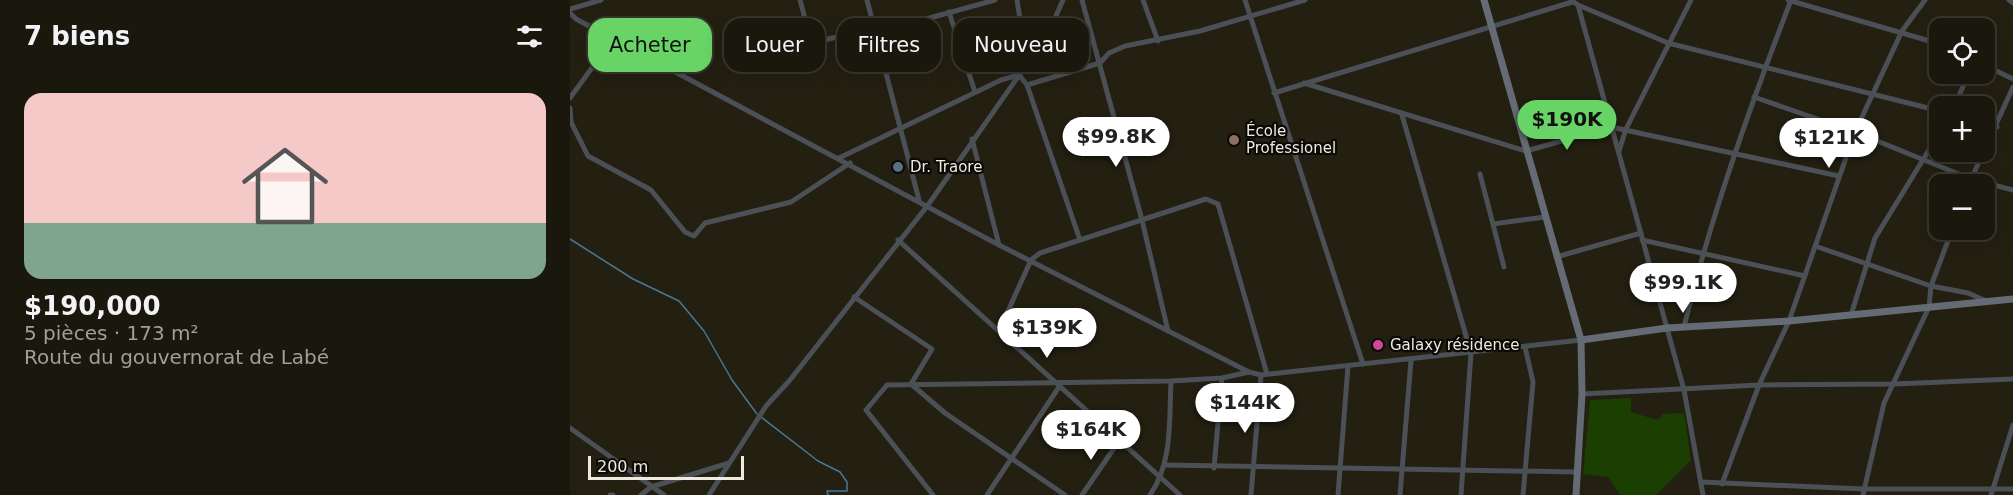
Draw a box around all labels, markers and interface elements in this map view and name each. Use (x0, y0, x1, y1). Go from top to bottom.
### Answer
chip: Acheter (588, 18, 712, 72)
chip: Louer (724, 18, 825, 72)
chip: Filtres (837, 18, 941, 72)
chip: Nouveau (953, 18, 1089, 72)
map controls (1929, 18, 1995, 240)
button: locate (1929, 18, 1995, 84)
icon: filters (513, 20, 546, 53)
text: 7 biens (24, 21, 130, 51)
button: + (1929, 96, 1995, 162)
pin: $190K (1525, 100, 1609, 151)
text: $190K (1531, 107, 1603, 131)
pin: $99.8K (1067, 117, 1165, 168)
pin: $121K (1787, 118, 1871, 169)
place label: École Professionel (1246, 121, 1336, 157)
text: $99.8K (1077, 124, 1155, 148)
text: $121K (1793, 125, 1865, 149)
icon: home (231, 132, 339, 240)
marker: École Professionel (1227, 133, 1241, 147)
place label: Dr. Traore (910, 158, 982, 176)
marker: Dr. Traore (891, 160, 905, 174)
button: − (1929, 174, 1995, 240)
pin: $99.1K (1634, 263, 1732, 314)
text: $99.1K (1644, 270, 1722, 294)
text: $190,000 (24, 291, 161, 321)
pin: $139K (1005, 308, 1089, 359)
text: $139K (1011, 315, 1083, 339)
text: 5 pièces · 173 m² (24, 321, 198, 345)
place label: Galaxy résidence (1390, 336, 1519, 354)
marker: Galaxy résidence (1371, 338, 1385, 352)
text: Route du gouvernorat de Labé (24, 345, 329, 369)
pin: $144K (1203, 383, 1287, 434)
text: $144K (1209, 390, 1281, 414)
pin: $164K (1049, 410, 1133, 461)
text: $164K (1055, 417, 1127, 441)
scale bar (588, 453, 744, 480)
text: 200 m (597, 457, 648, 476)

